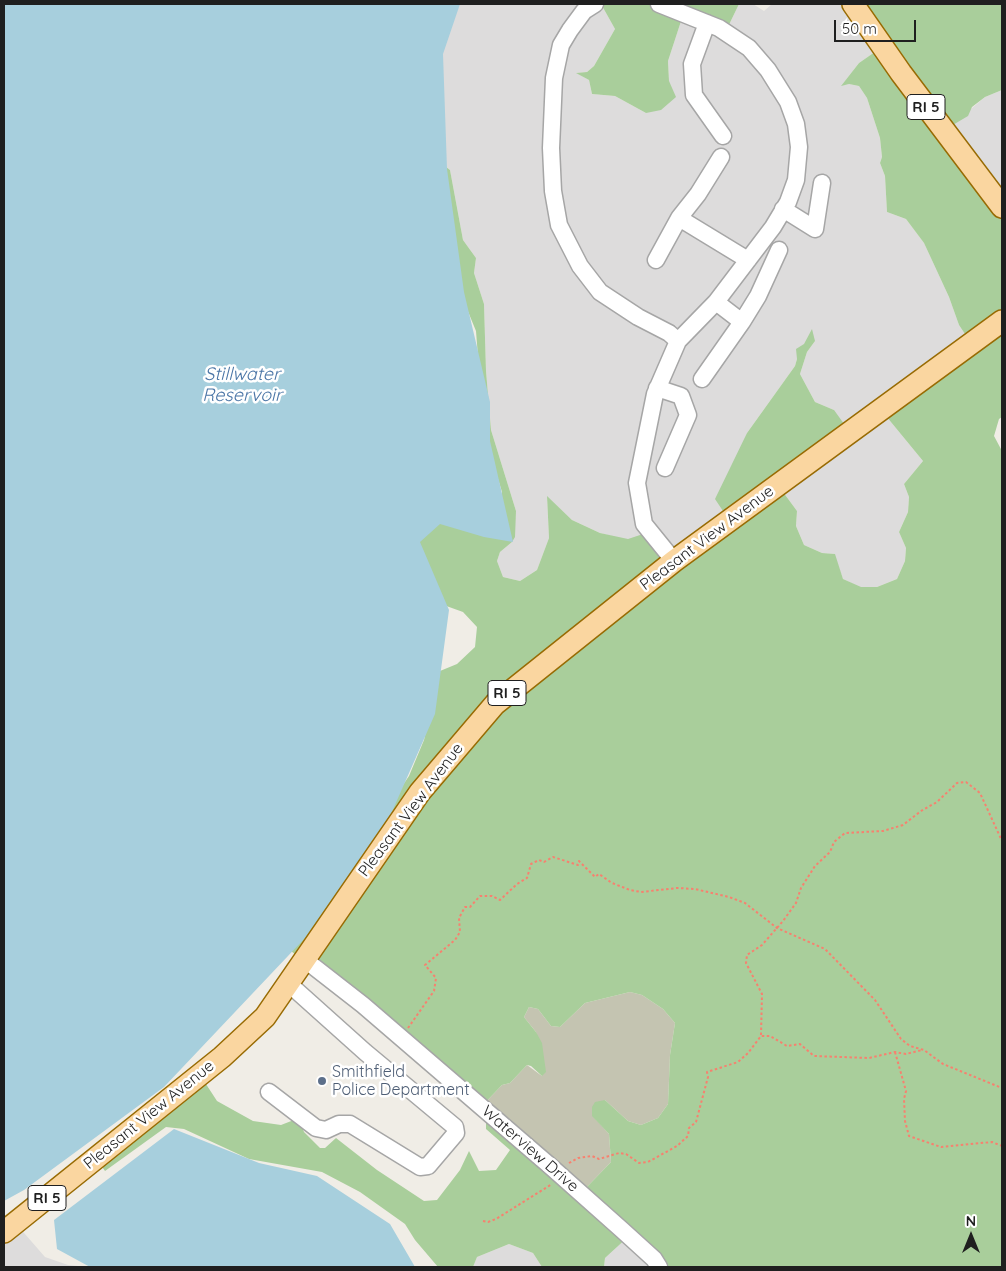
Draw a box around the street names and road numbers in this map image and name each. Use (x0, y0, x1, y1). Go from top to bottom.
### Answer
road number: RI 5 (907, 94, 945, 120)
street label: Pleasant View Avenue (636, 481, 778, 595)
road number: RI 5 (488, 680, 526, 706)
street label: Pleasant View Avenue (354, 739, 468, 881)
street label: Pleasant View Avenue (80, 1056, 218, 1174)
street label: Waterview Drive (478, 1102, 582, 1196)
road number: RI 5 (28, 1186, 66, 1210)

